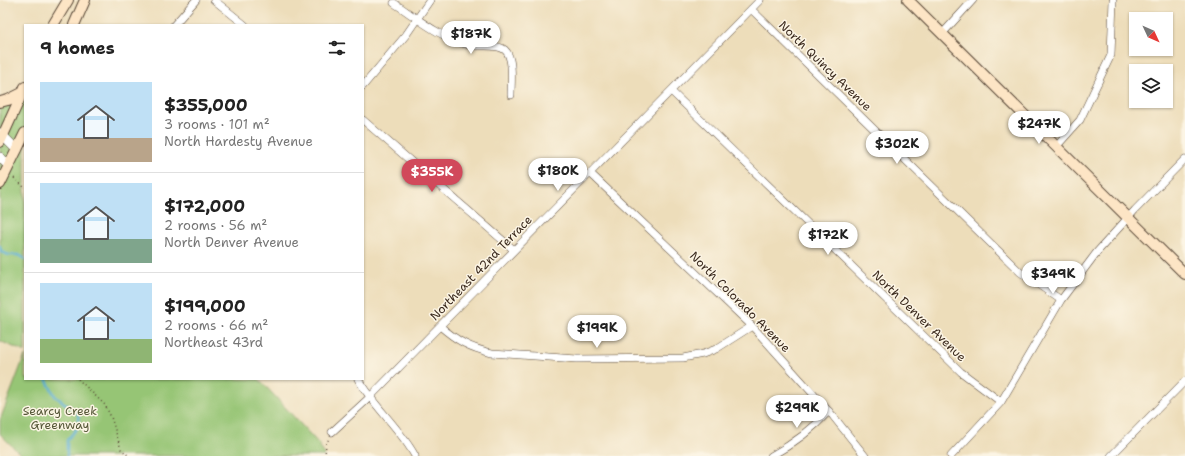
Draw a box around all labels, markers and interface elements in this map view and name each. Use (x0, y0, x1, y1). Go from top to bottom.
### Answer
north arrow (1129, 12, 1173, 56)
map controls (1129, 12, 1173, 108)
street label: North Quincy Avenue (775, 17, 875, 115)
pin: $187K (443, 21, 499, 55)
text: $187K (450, 25, 492, 42)
text: 9 homes (40, 37, 115, 59)
icon: filters (326, 37, 348, 59)
button: layers (1129, 64, 1173, 108)
text: $355,000 (164, 94, 248, 116)
icon: home (72, 98, 120, 146)
pin: $247K (1011, 111, 1067, 145)
text: $247K (1017, 115, 1061, 132)
text: 3 rooms · 101 m² (164, 116, 270, 133)
pin: $302K (869, 131, 925, 165)
text: North Hardesty Avenue (164, 133, 313, 150)
text: $302K (875, 135, 919, 152)
pin: $180K (530, 158, 586, 192)
pin: $355K (404, 159, 460, 193)
text: $180K (537, 162, 579, 179)
text: $355K (411, 163, 453, 180)
text: $172,000 (164, 195, 245, 217)
icon: home (72, 199, 120, 247)
street label: Northeast 42nd Terrace (427, 212, 536, 324)
text: 2 rooms · 56 m² (164, 217, 267, 234)
pin: $172K (800, 222, 856, 256)
text: $172K (808, 226, 848, 243)
text: North Denver Avenue (164, 234, 299, 251)
street label: North Colorado Avenue (686, 248, 794, 356)
pin: $349K (1025, 261, 1081, 295)
text: $349K (1031, 265, 1075, 282)
street label: North Denver Avenue (869, 267, 970, 365)
text: $199,000 (164, 295, 246, 317)
icon: home (72, 299, 120, 347)
pin: $199K (569, 315, 625, 349)
text: 2 rooms · 66 m² (164, 317, 268, 334)
text: $199K (576, 319, 618, 336)
text: Northeast 43rd (164, 334, 263, 351)
pin: $299K (769, 395, 825, 429)
text: $299K (775, 399, 819, 416)
park label: Searcy Creek Greenway (23, 403, 97, 433)

